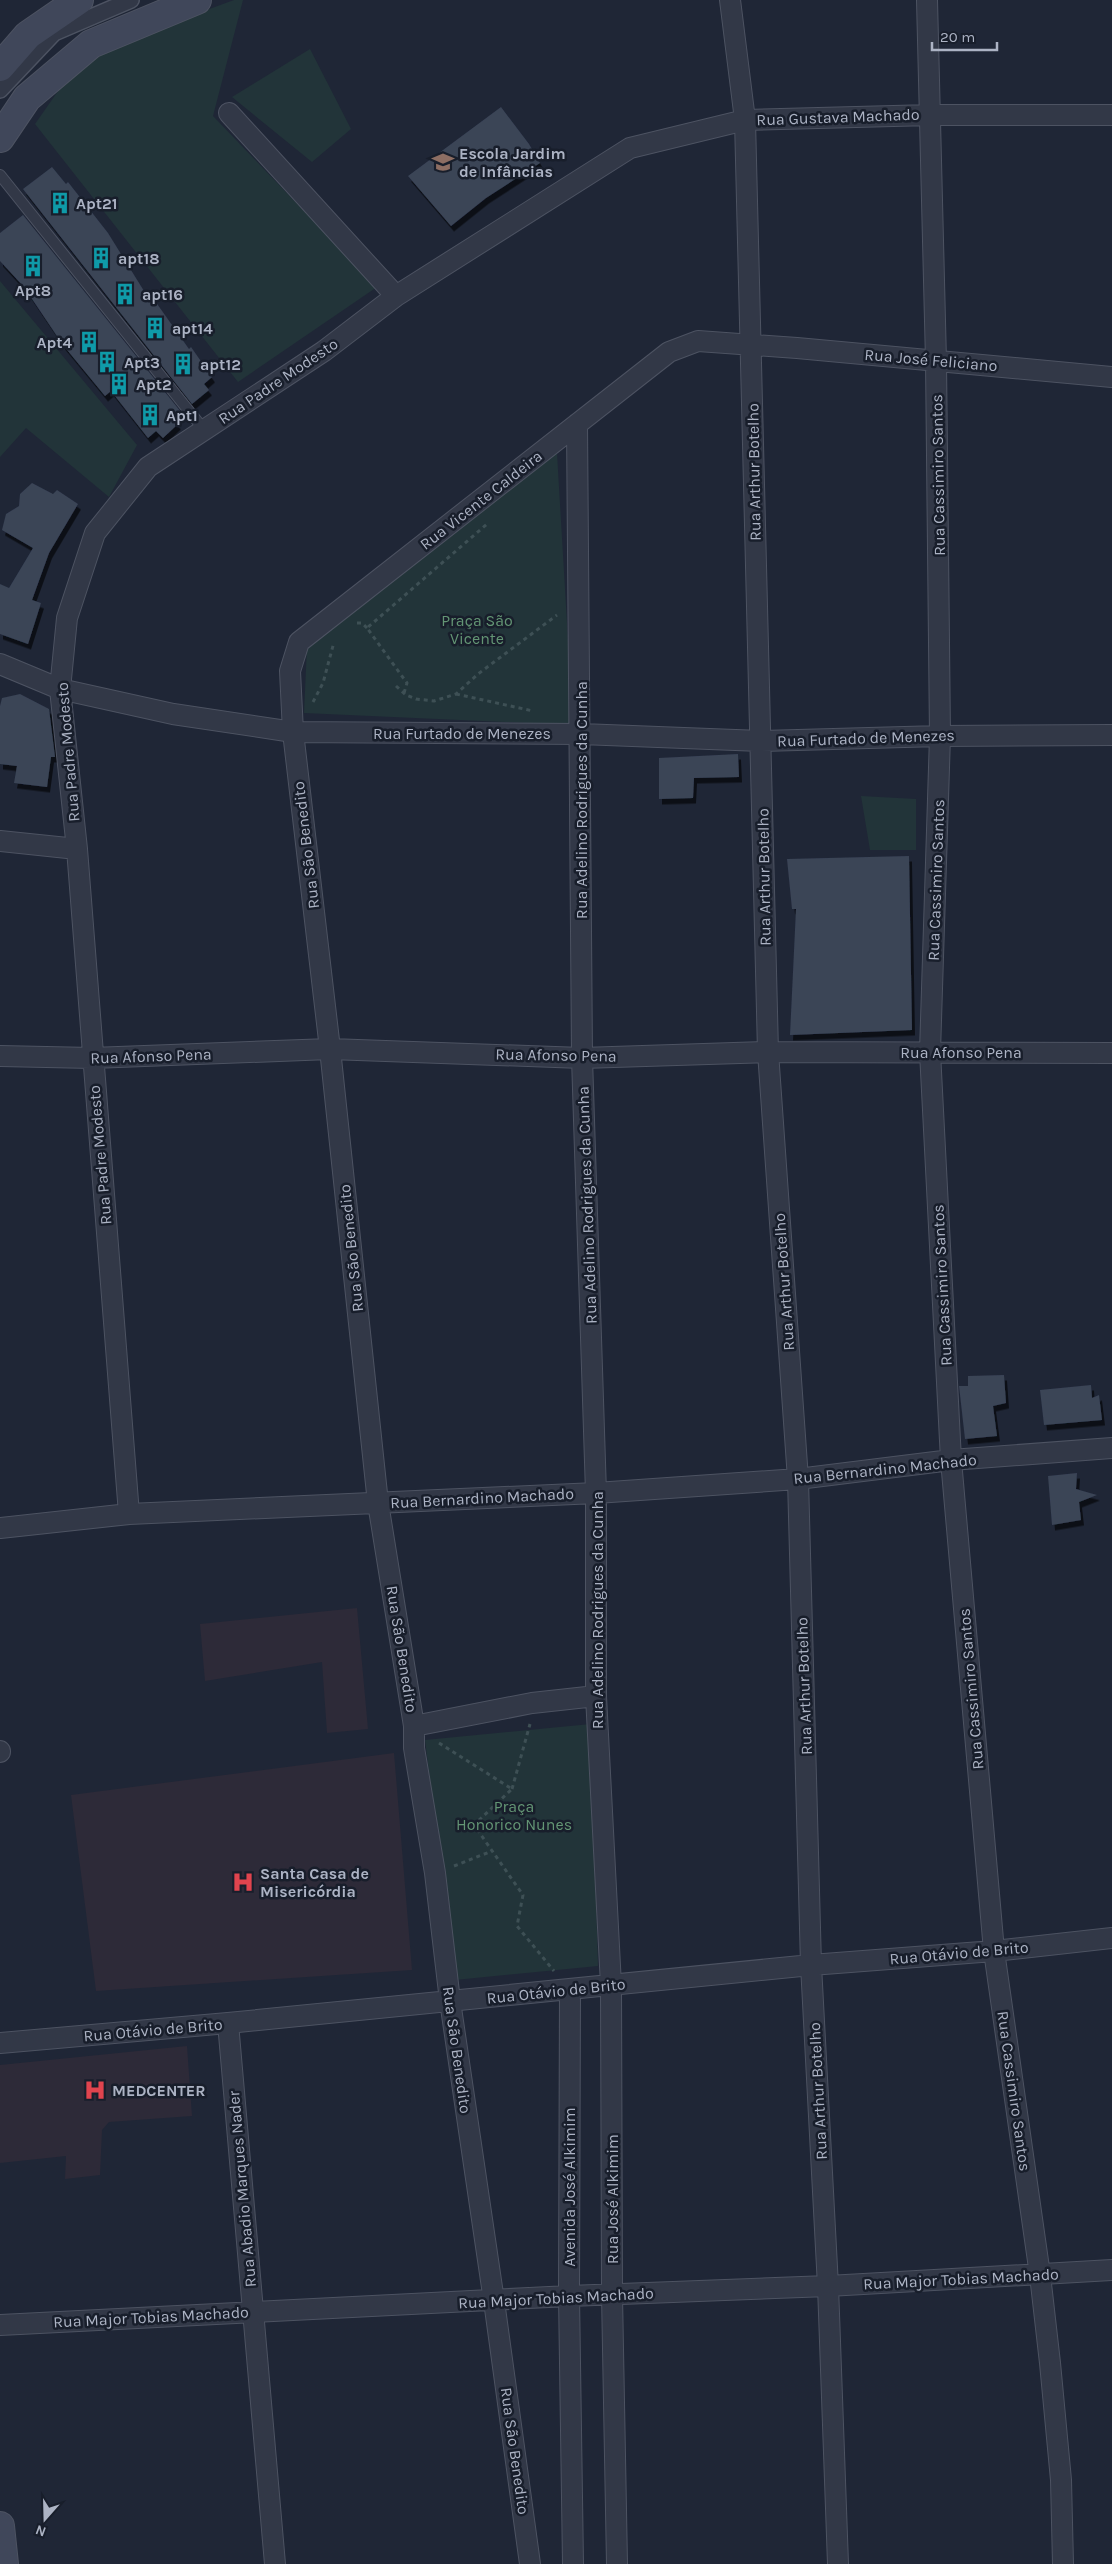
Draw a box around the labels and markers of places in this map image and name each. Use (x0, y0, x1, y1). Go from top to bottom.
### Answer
place label: Escola Jardim de Infâncias (459, 144, 566, 181)
school or university icon: Escola Jardim de Infâncias (430, 149, 456, 175)
building icon: Apt21 (47, 190, 73, 216)
place label: Apt21 (76, 194, 117, 213)
building icon: apt18 (88, 245, 114, 271)
place label: apt18 (118, 249, 159, 268)
building icon: Apt8 (20, 253, 46, 279)
place label: Apt8 (15, 281, 51, 300)
building icon: apt16 (112, 281, 138, 307)
place label: apt16 (142, 285, 183, 304)
building icon: apt14 (142, 315, 168, 341)
place label: apt14 (172, 319, 213, 338)
building icon: Apt4 (76, 329, 102, 355)
place label: Apt4 (36, 333, 72, 352)
building icon: Apt3 (94, 349, 120, 375)
building icon: apt12 (170, 351, 196, 377)
place label: Apt3 (124, 353, 160, 372)
place label: apt12 (200, 355, 241, 374)
building icon: Apt2 (106, 371, 132, 397)
place label: Apt2 (136, 375, 172, 394)
building icon: Apt1 (137, 402, 163, 428)
place label: Apt1 (166, 406, 198, 425)
place label: Santa Casa de Misericórdia (260, 1864, 369, 1901)
hospital icon: Santa Casa de Misericórdia (230, 1869, 256, 1895)
hospital icon: MEDCENTER (82, 2077, 108, 2103)
place label: MEDCENTER (112, 2081, 206, 2100)

